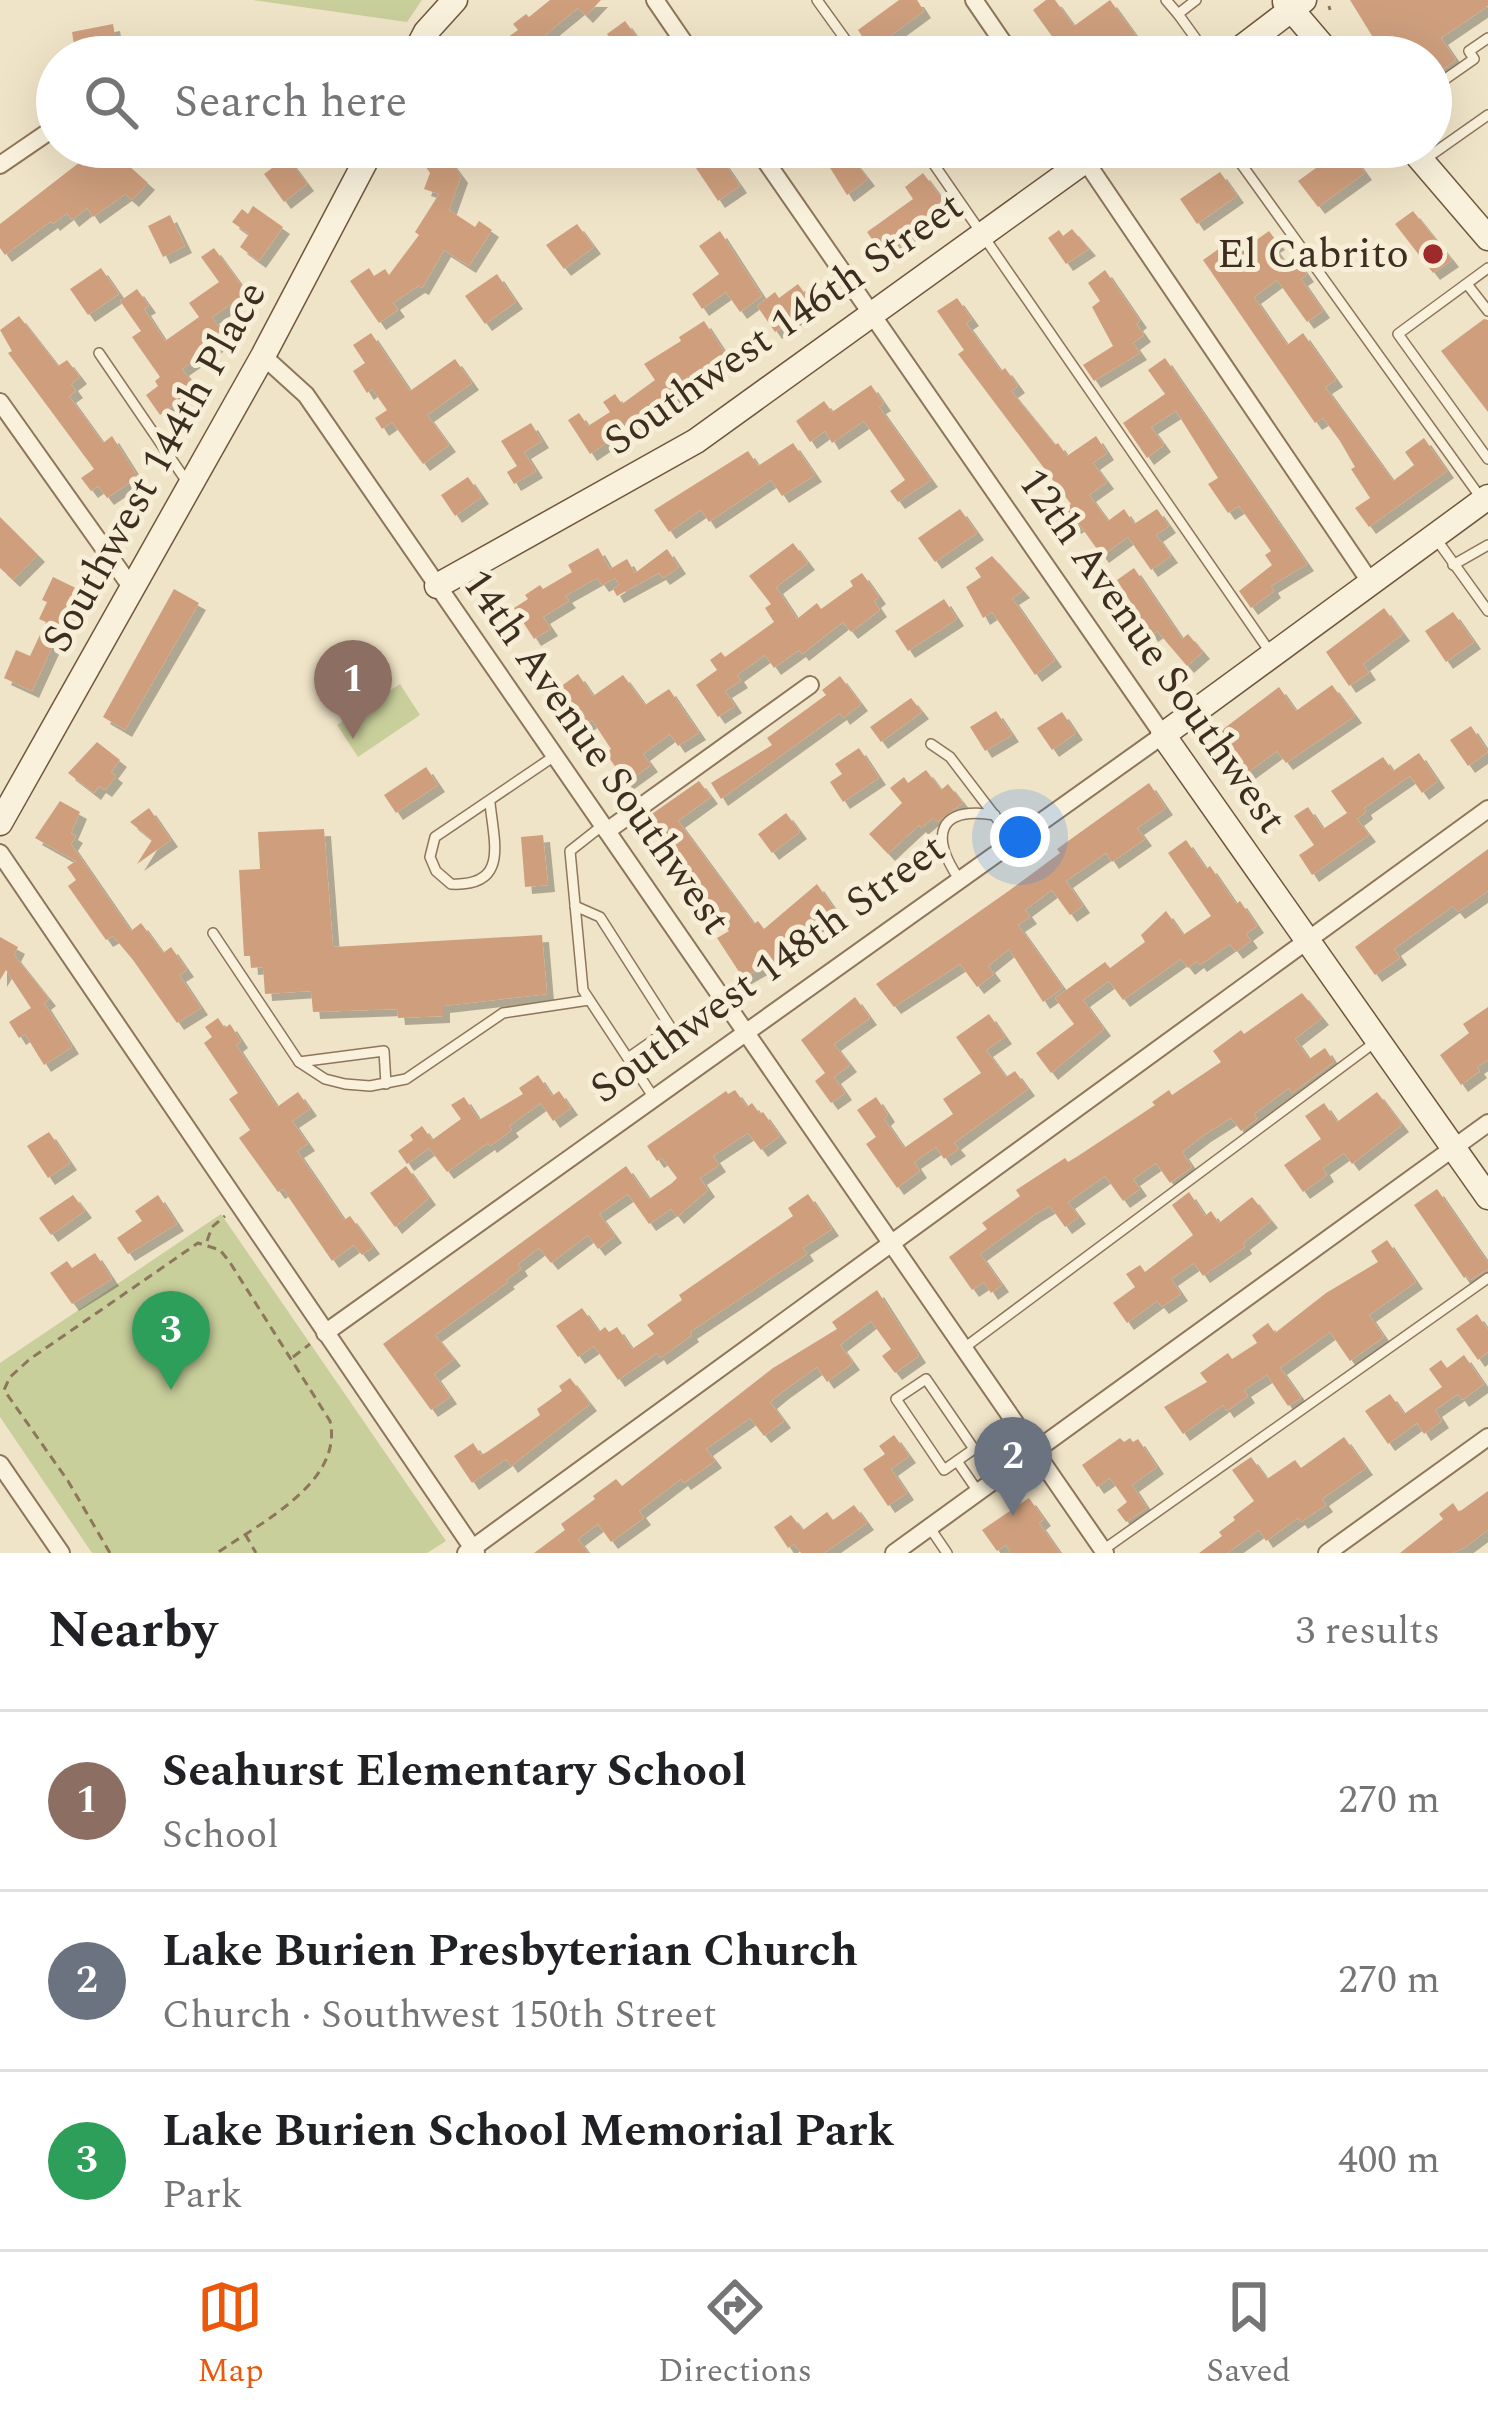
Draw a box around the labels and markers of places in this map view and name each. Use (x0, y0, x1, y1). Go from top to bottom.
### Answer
place label: El Cabrito (1217, 223, 1409, 286)
marker: El Cabrito (1420, 241, 1446, 267)
pin: 1 (314, 640, 392, 739)
pin: 3 (132, 1291, 210, 1390)
pin: 2 (974, 1417, 1052, 1516)

